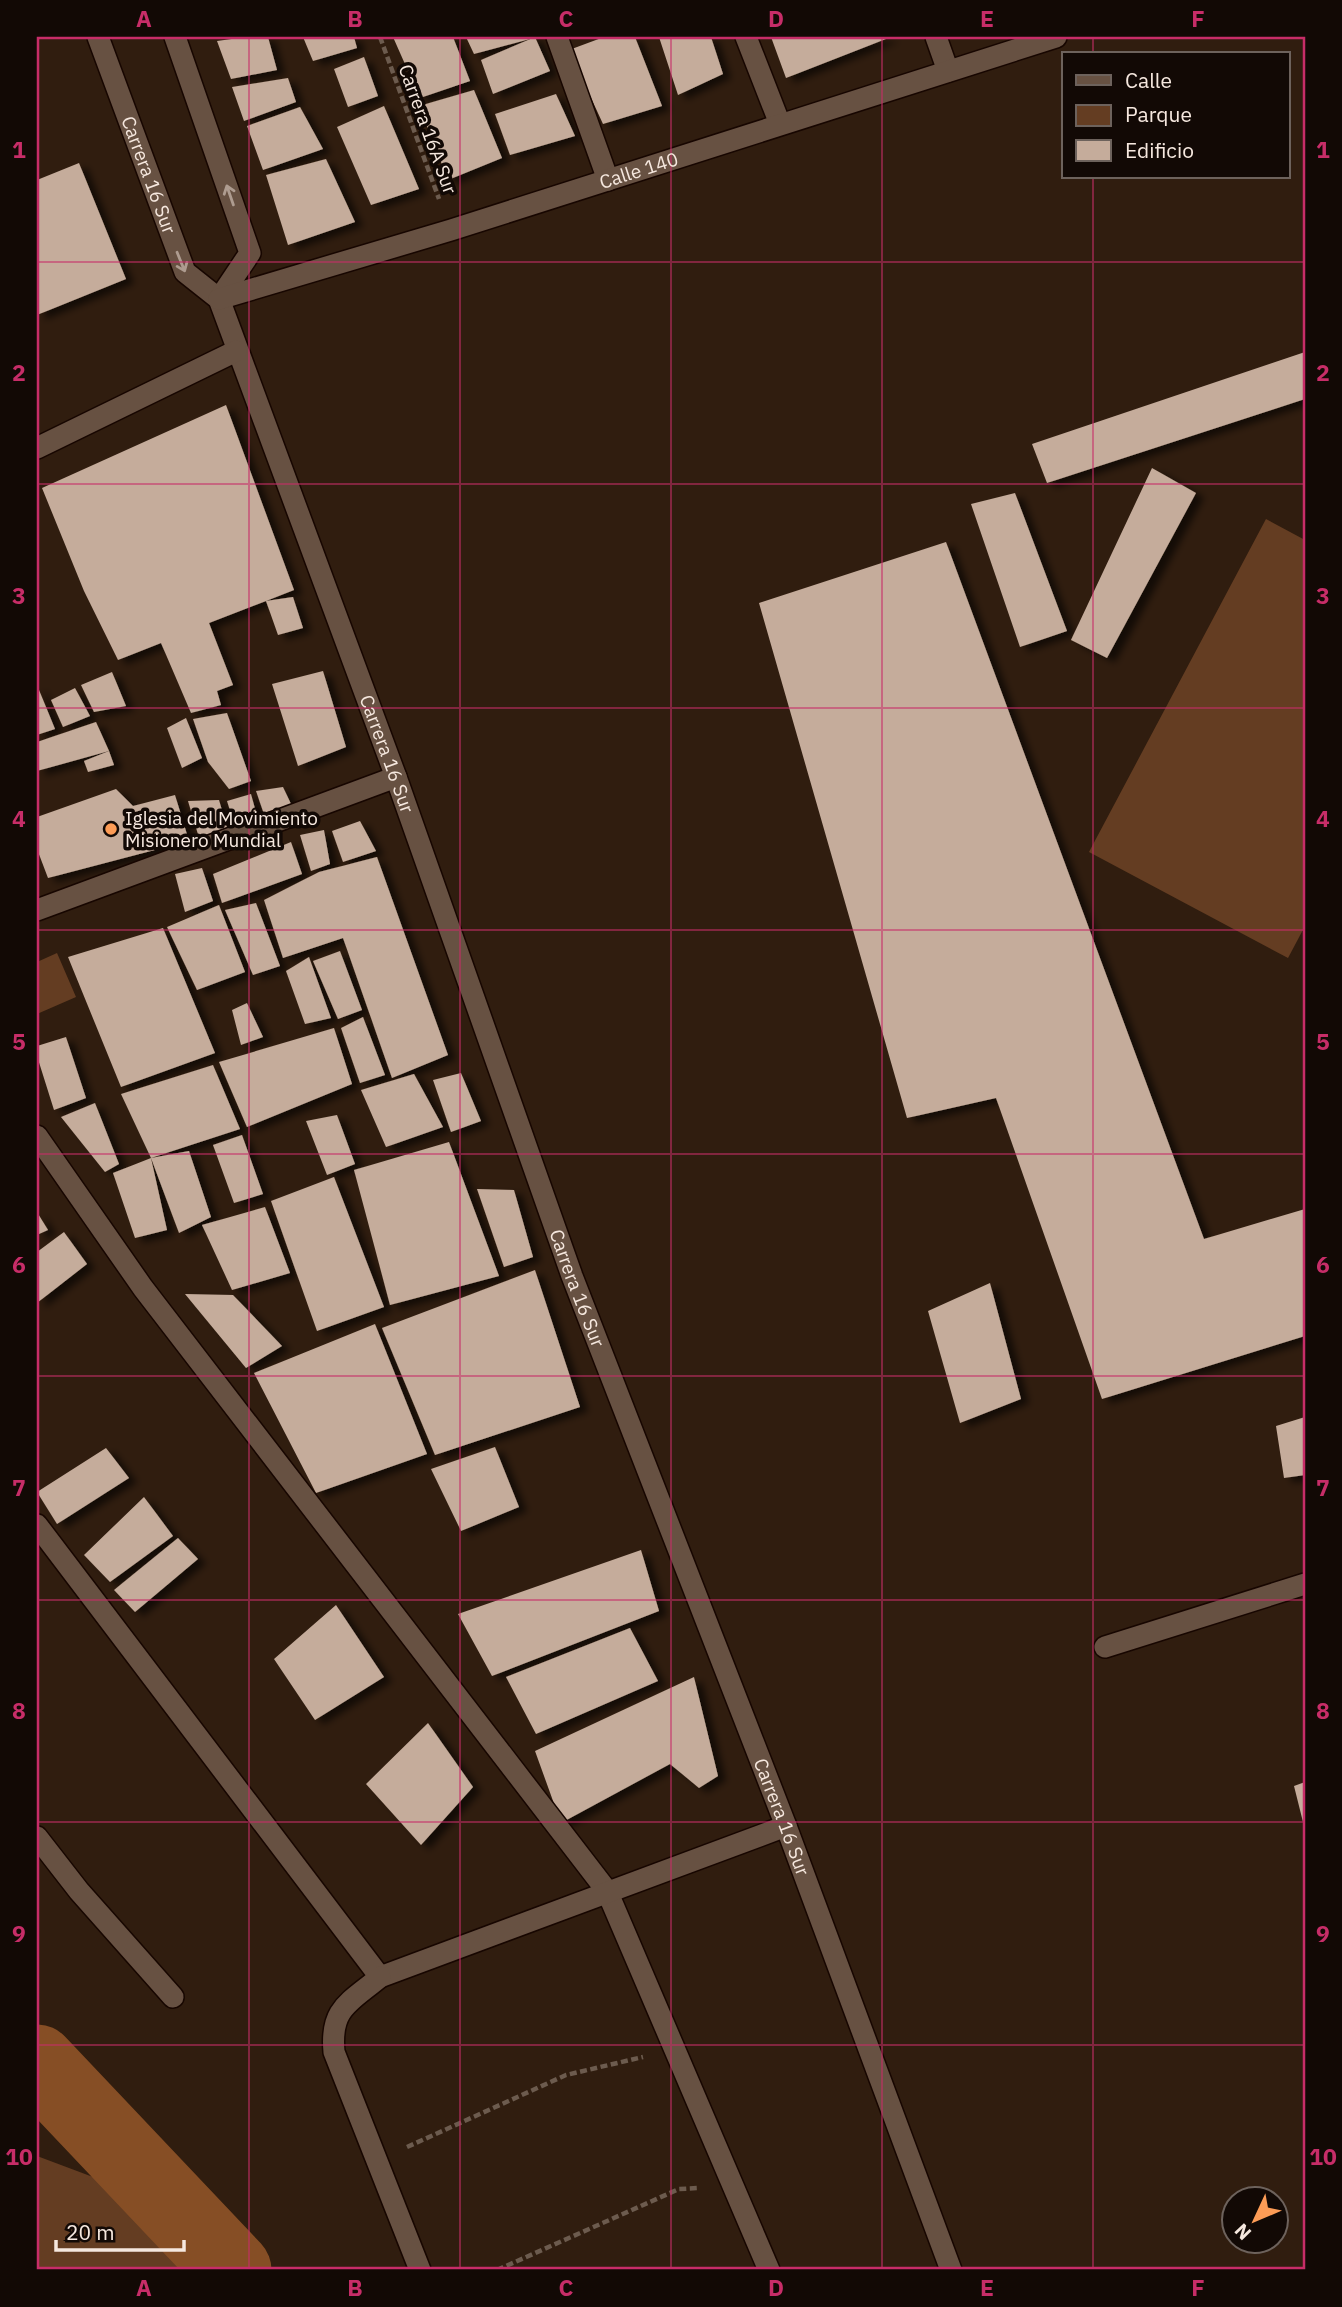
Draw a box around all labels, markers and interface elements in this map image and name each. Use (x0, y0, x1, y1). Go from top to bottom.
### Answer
text: A (136, 3, 152, 33)
text: B (347, 3, 363, 33)
text: C (559, 3, 574, 33)
text: D (768, 3, 784, 33)
text: E (980, 3, 994, 33)
text: F (1191, 3, 1205, 33)
legend (1062, 52, 1290, 178)
street label: Carrera 16A Sur (393, 61, 463, 197)
text: Calle (1125, 66, 1172, 94)
text: Parque (1125, 100, 1192, 128)
street label: Carrera 16 Sur (116, 113, 182, 237)
text: 1 (12, 134, 26, 164)
text: 1 (1316, 134, 1330, 164)
text: Edificio (1125, 136, 1194, 164)
street label: Calle 140 (596, 146, 681, 194)
one-way arrow (223, 184, 236, 206)
one-way arrow (176, 250, 189, 272)
text: 2 (12, 357, 26, 387)
text: 2 (1316, 357, 1330, 387)
text: 3 (12, 580, 26, 610)
text: 3 (1316, 580, 1330, 610)
street label: Carrera 16 Sur (355, 692, 420, 816)
text: 4 (12, 803, 26, 833)
text: 4 (1316, 803, 1330, 833)
place label: Iglesia del Movimiento Misionero Mundial (125, 806, 318, 852)
marker: Iglesia del Movimiento Misionero Mundial (103, 821, 119, 837)
text: 5 (12, 1026, 26, 1056)
text: 5 (1316, 1026, 1330, 1056)
street label: Carrera 16 Sur (544, 1226, 610, 1350)
text: 6 (12, 1249, 26, 1279)
text: 6 (1316, 1249, 1330, 1279)
text: 7 (12, 1472, 26, 1502)
text: 7 (1316, 1472, 1330, 1502)
text: 8 (12, 1695, 26, 1725)
text: 8 (1316, 1695, 1330, 1725)
street label: Carrera 16 Sur (749, 1755, 815, 1879)
text: 9 (12, 1918, 26, 1948)
text: 9 (1316, 1918, 1330, 1948)
text: 10 (5, 2141, 33, 2171)
text: 10 (1309, 2141, 1337, 2171)
north arrow (1220, 2184, 1290, 2254)
scale bar (56, 2209, 184, 2253)
text: 20 m (66, 2218, 115, 2246)
text: N (1229, 2219, 1256, 2245)
text: A (136, 2272, 152, 2302)
text: B (347, 2272, 363, 2302)
text: C (559, 2272, 574, 2302)
text: D (768, 2272, 784, 2302)
text: E (980, 2272, 994, 2302)
text: F (1191, 2272, 1205, 2302)

